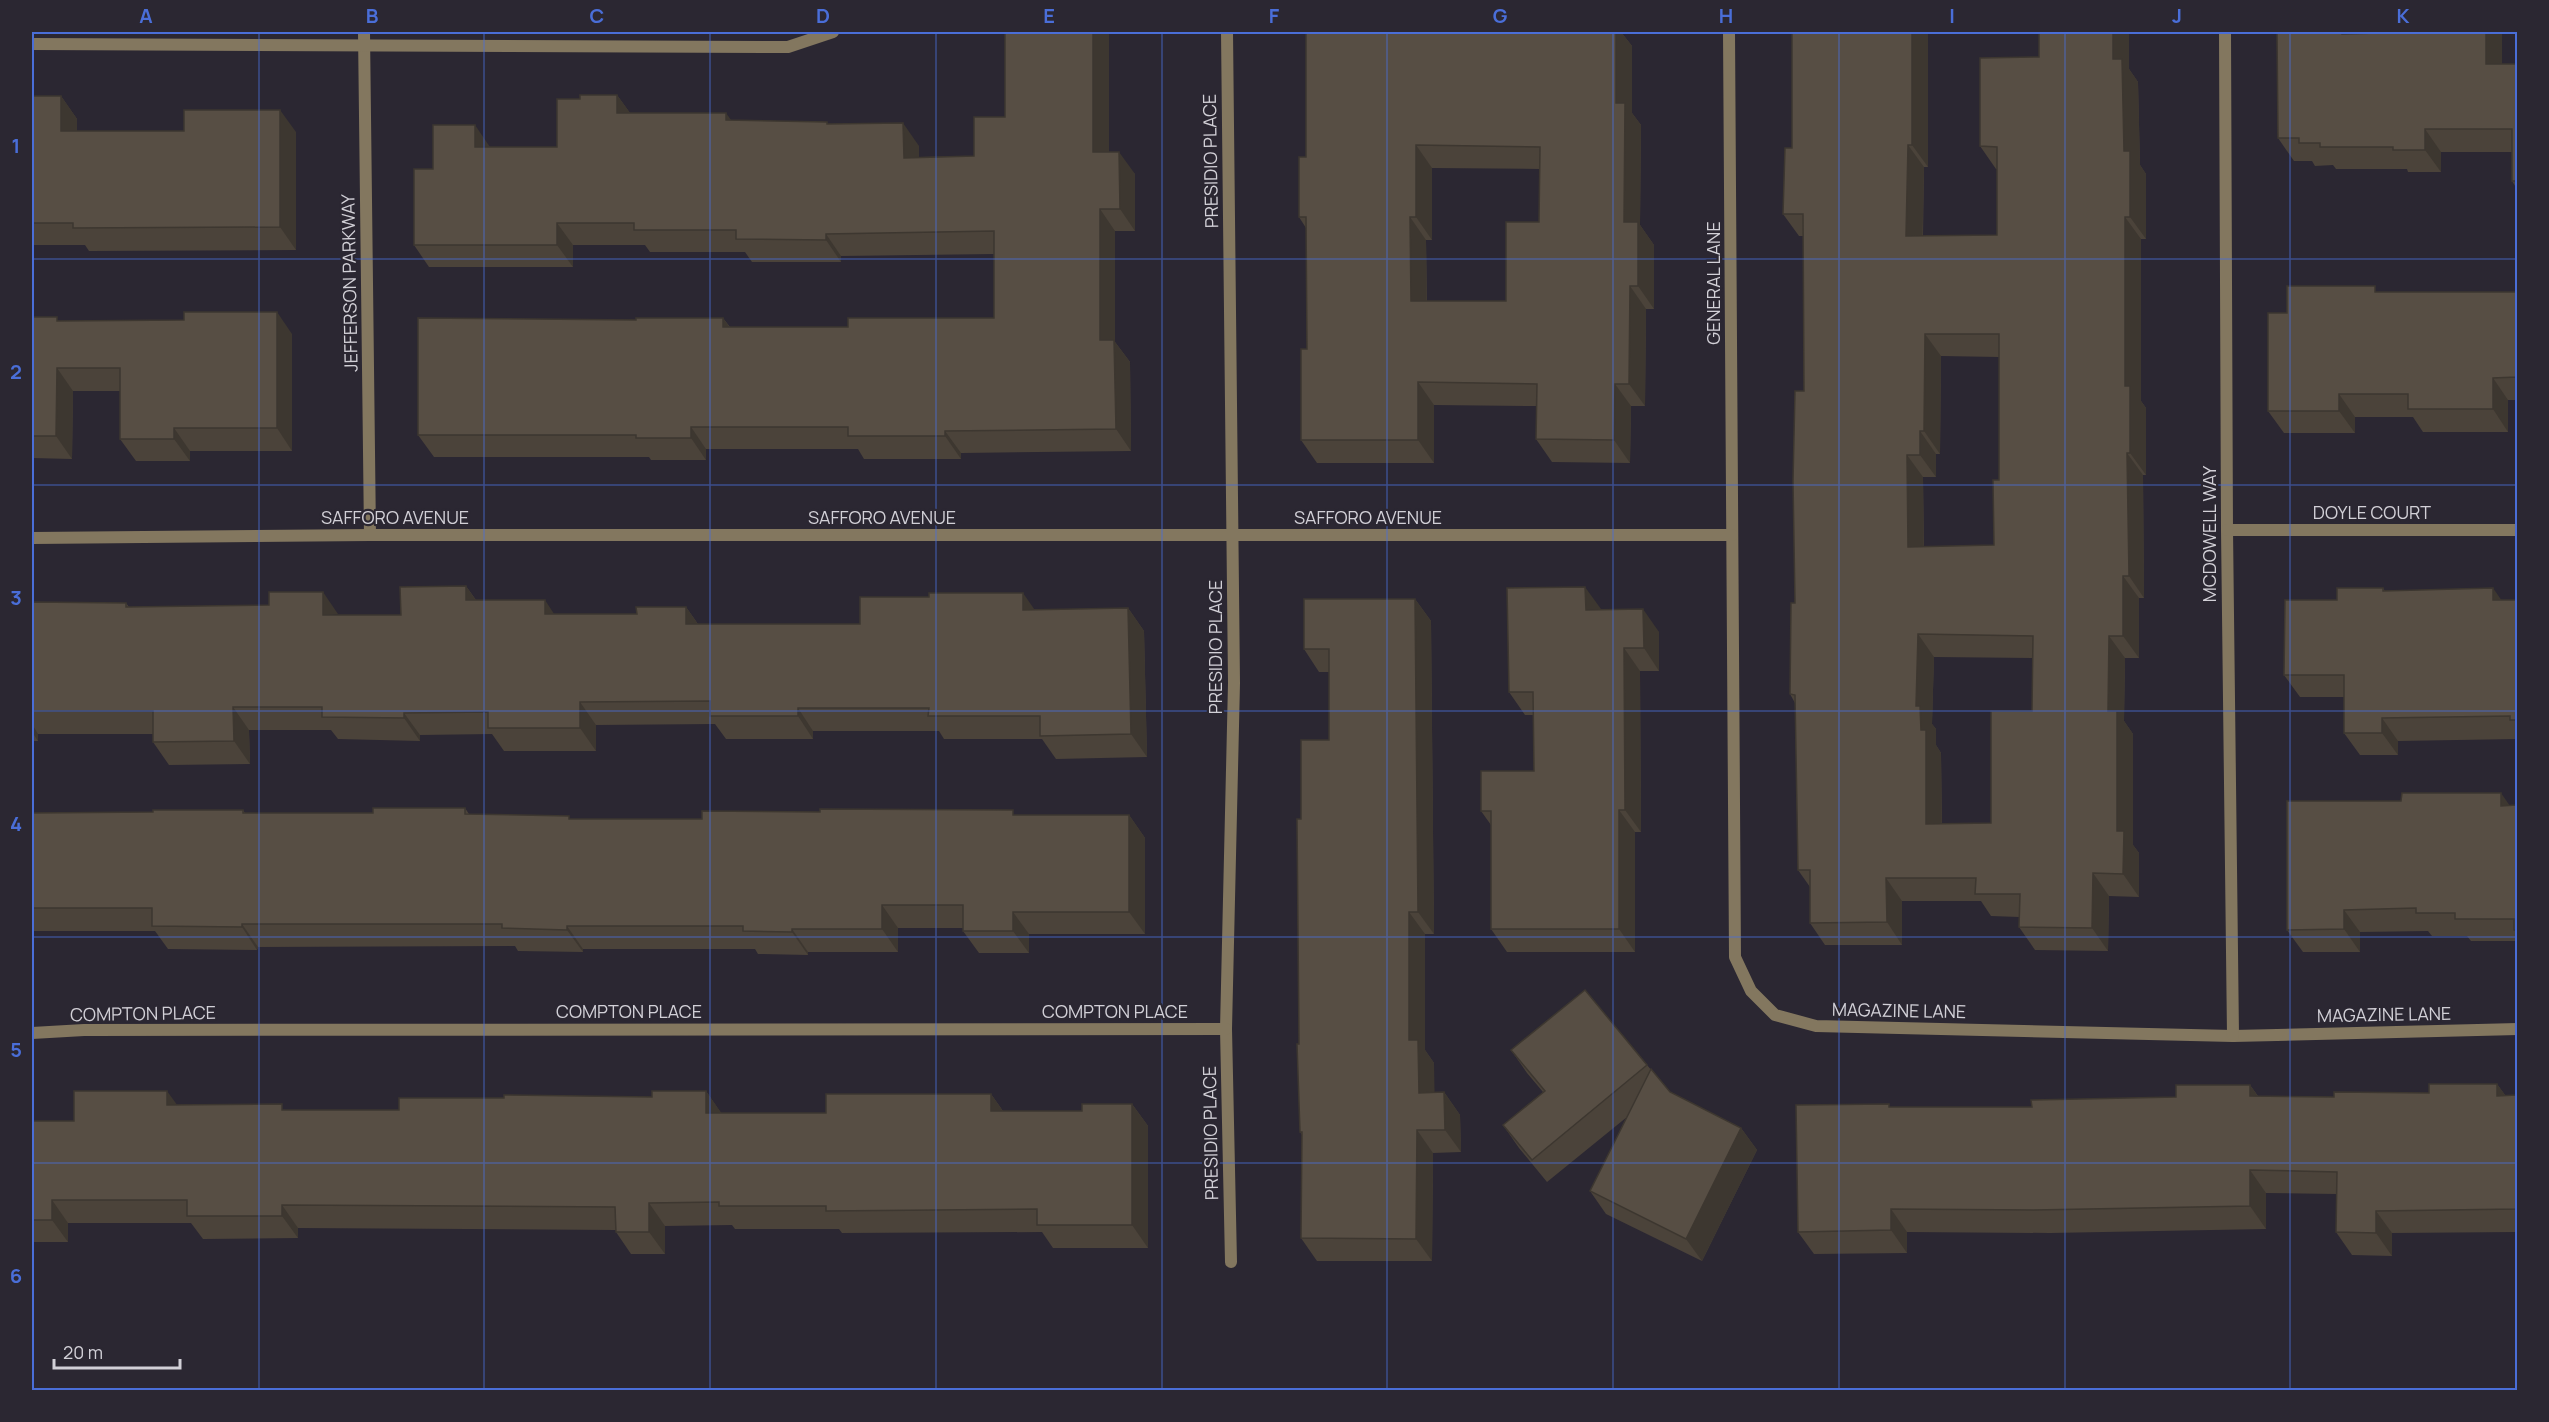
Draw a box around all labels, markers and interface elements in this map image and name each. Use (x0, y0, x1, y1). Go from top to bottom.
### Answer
text: A (139, 2, 153, 29)
text: B (366, 2, 379, 29)
text: C (590, 2, 604, 29)
text: D (816, 2, 830, 29)
text: E (1043, 2, 1055, 29)
text: F (1269, 2, 1280, 29)
text: G (1493, 2, 1508, 29)
text: H (1719, 2, 1733, 29)
text: I (1949, 2, 1955, 29)
text: J (2172, 2, 2182, 29)
text: K (2397, 2, 2410, 29)
street label: PRESIDIO PLACE (1197, 94, 1223, 228)
text: 1 (12, 132, 20, 159)
street label: JEFFERSON PARKWAY (335, 193, 363, 372)
street label: GENERAL LANE (1701, 221, 1725, 345)
text: 2 (10, 358, 22, 385)
street label: MCDOWELL WAY (2197, 465, 2221, 602)
street label: DOYLE COURT (2313, 500, 2431, 524)
street label: SAFFORO AVENUE (321, 505, 469, 529)
street label: SAFFORO AVENUE (808, 505, 956, 529)
street label: SAFFORO AVENUE (1294, 505, 1442, 529)
street label: PRESIDIO PLACE (1203, 580, 1227, 714)
text: 3 (10, 584, 22, 611)
text: 4 (10, 810, 22, 837)
street label: MAGAZINE LANE (1832, 997, 1966, 1023)
street label: COMPTON PLACE (556, 999, 702, 1023)
street label: COMPTON PLACE (1042, 999, 1188, 1023)
street label: COMPTON PLACE (70, 1000, 216, 1026)
street label: MAGAZINE LANE (2317, 1001, 2451, 1027)
text: 5 (10, 1036, 22, 1063)
street label: PRESIDIO PLACE (1197, 1066, 1223, 1200)
text: 6 (10, 1262, 22, 1289)
scale bar (54, 1332, 180, 1370)
text: 20 m (63, 1340, 103, 1364)

